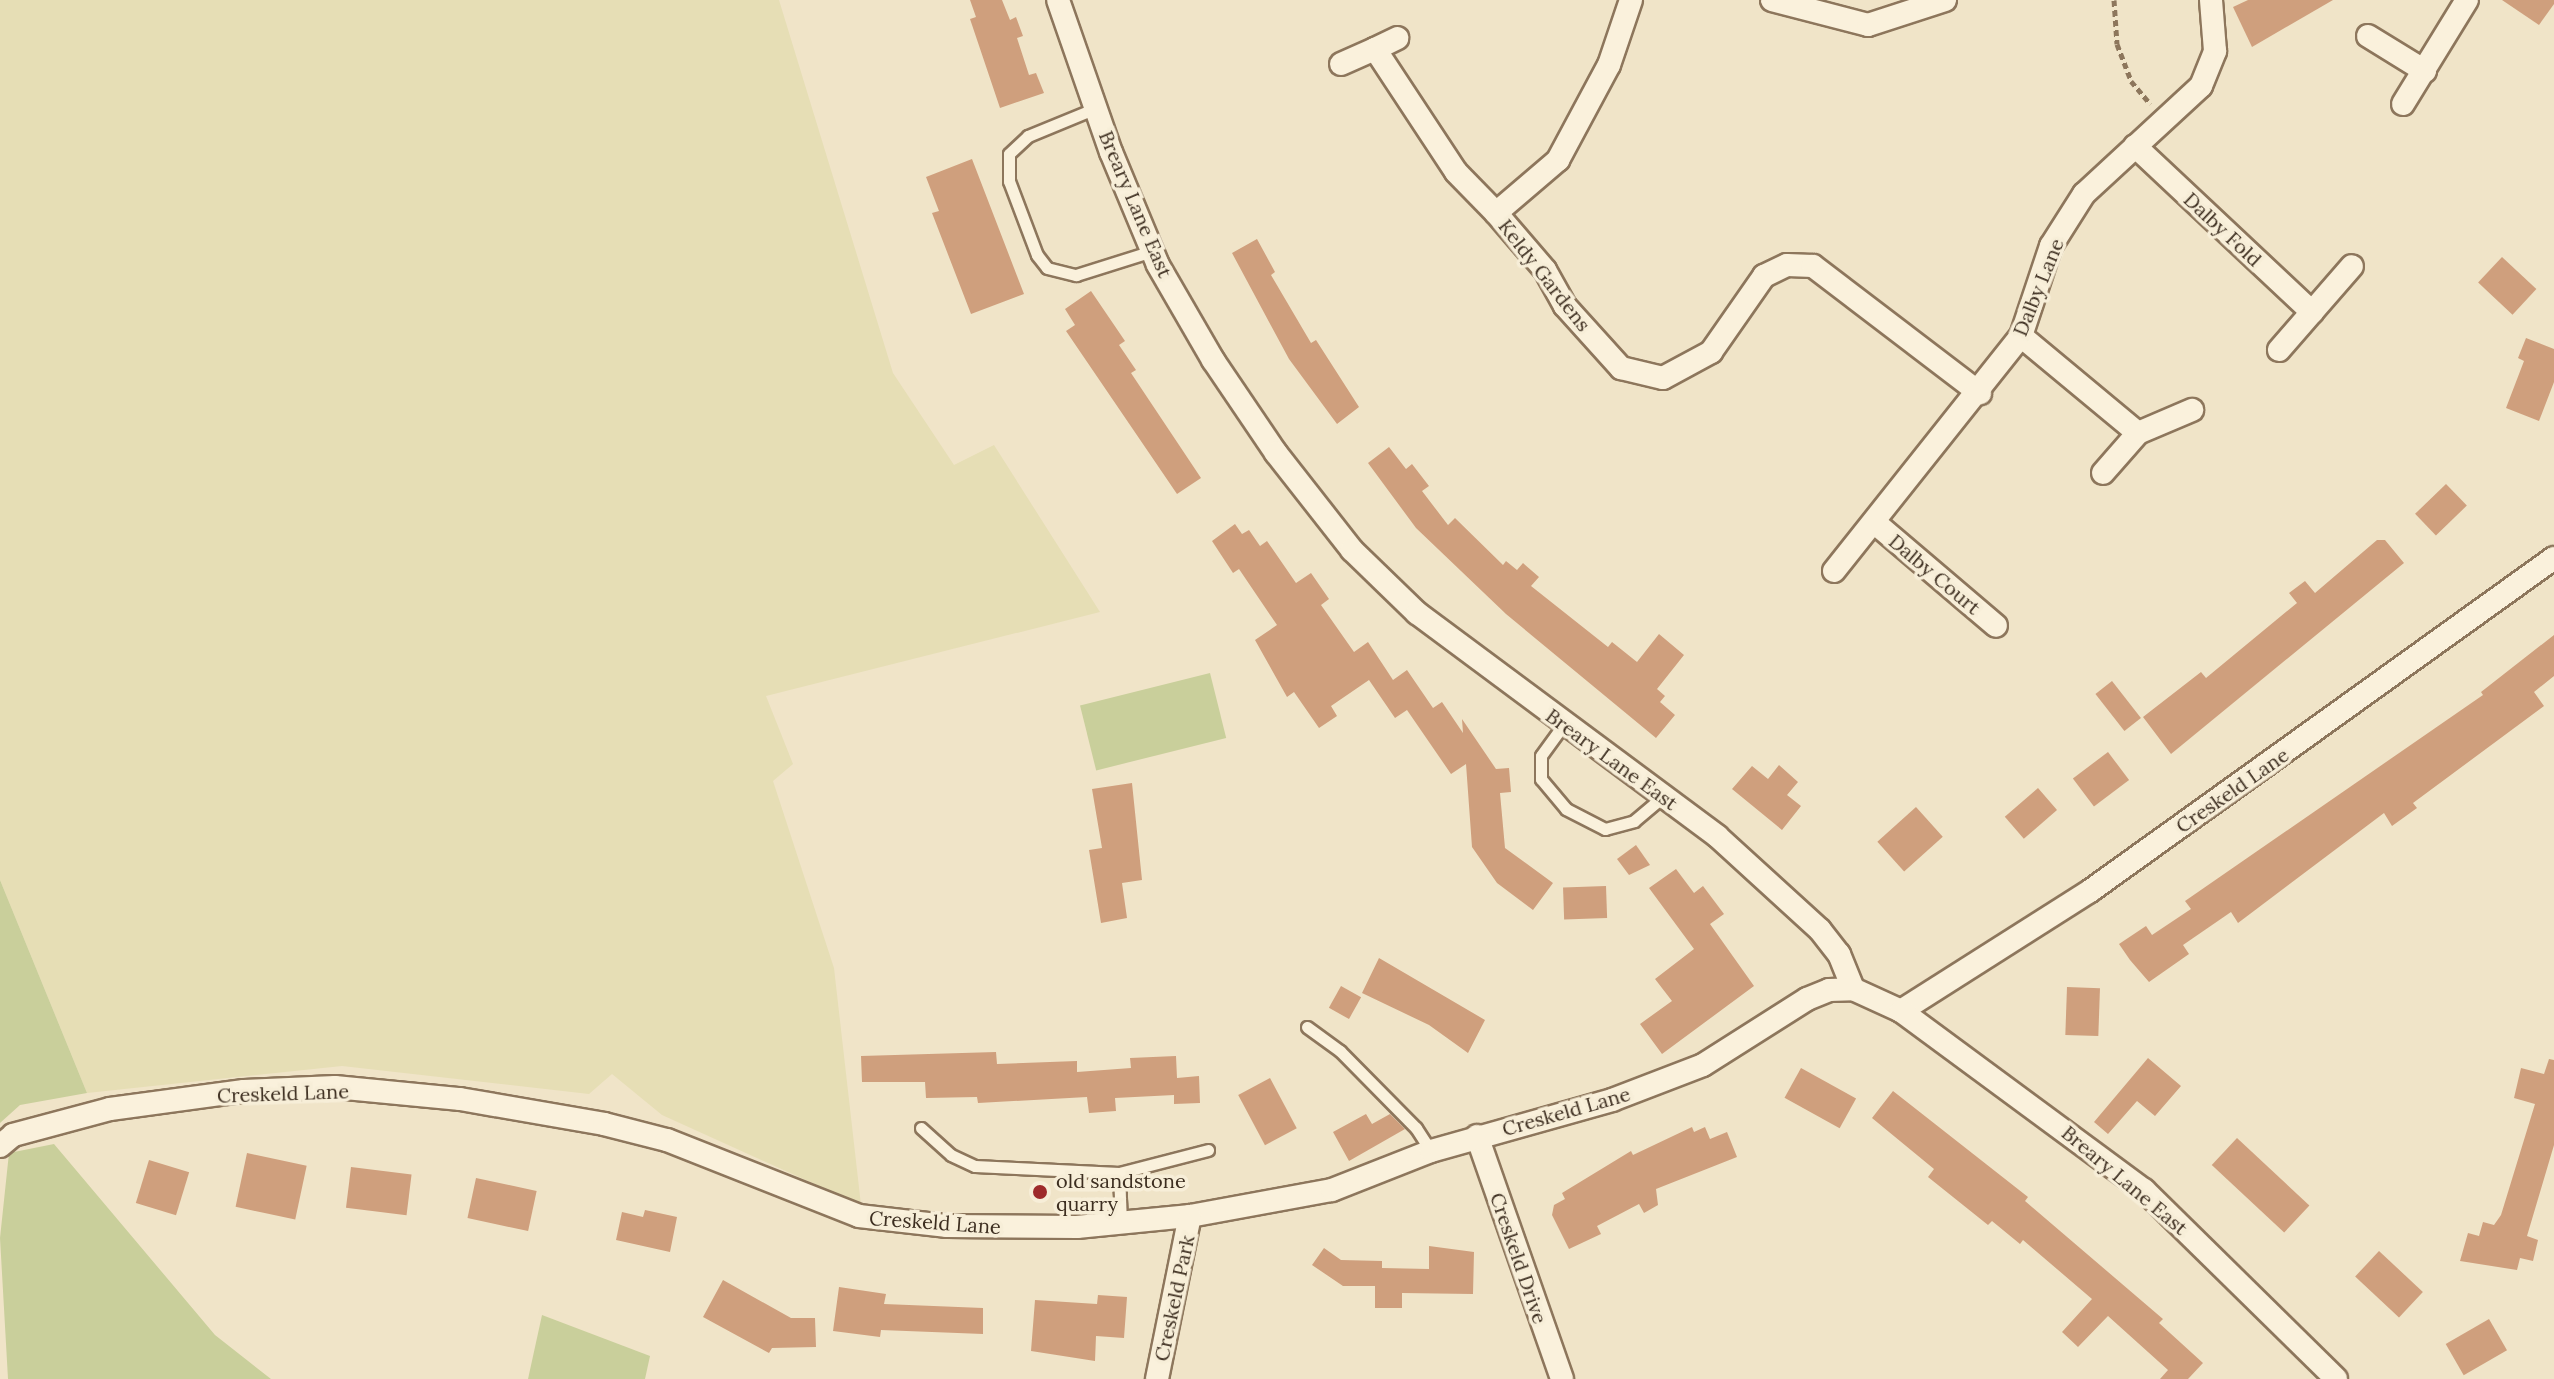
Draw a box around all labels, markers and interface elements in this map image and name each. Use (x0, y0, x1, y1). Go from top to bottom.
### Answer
street label: Breary Lane East (1094, 127, 1178, 281)
street label: Dalby Fold (2179, 187, 2267, 271)
street label: Keldy Gardens (1494, 214, 1596, 336)
street label: Dalby Lane (2008, 235, 2068, 339)
street label: Dalby Court (1884, 529, 1986, 619)
street label: Breary Lane East (1541, 703, 1683, 815)
street label: Creskeld Lane (2171, 742, 2293, 838)
street label: Creskeld Lane (217, 1079, 349, 1107)
street label: Creskeld Lane (1499, 1081, 1633, 1141)
street label: Breary Lane East (2057, 1120, 2193, 1240)
place label: old sandstone quarry (1056, 1168, 1186, 1215)
marker: old sandstone quarry (1031, 1183, 1049, 1201)
street label: Creskeld Drive (1485, 1189, 1553, 1327)
street label: Creskeld Lane (868, 1205, 1002, 1239)
street label: Creskeld Park (1149, 1233, 1199, 1363)

